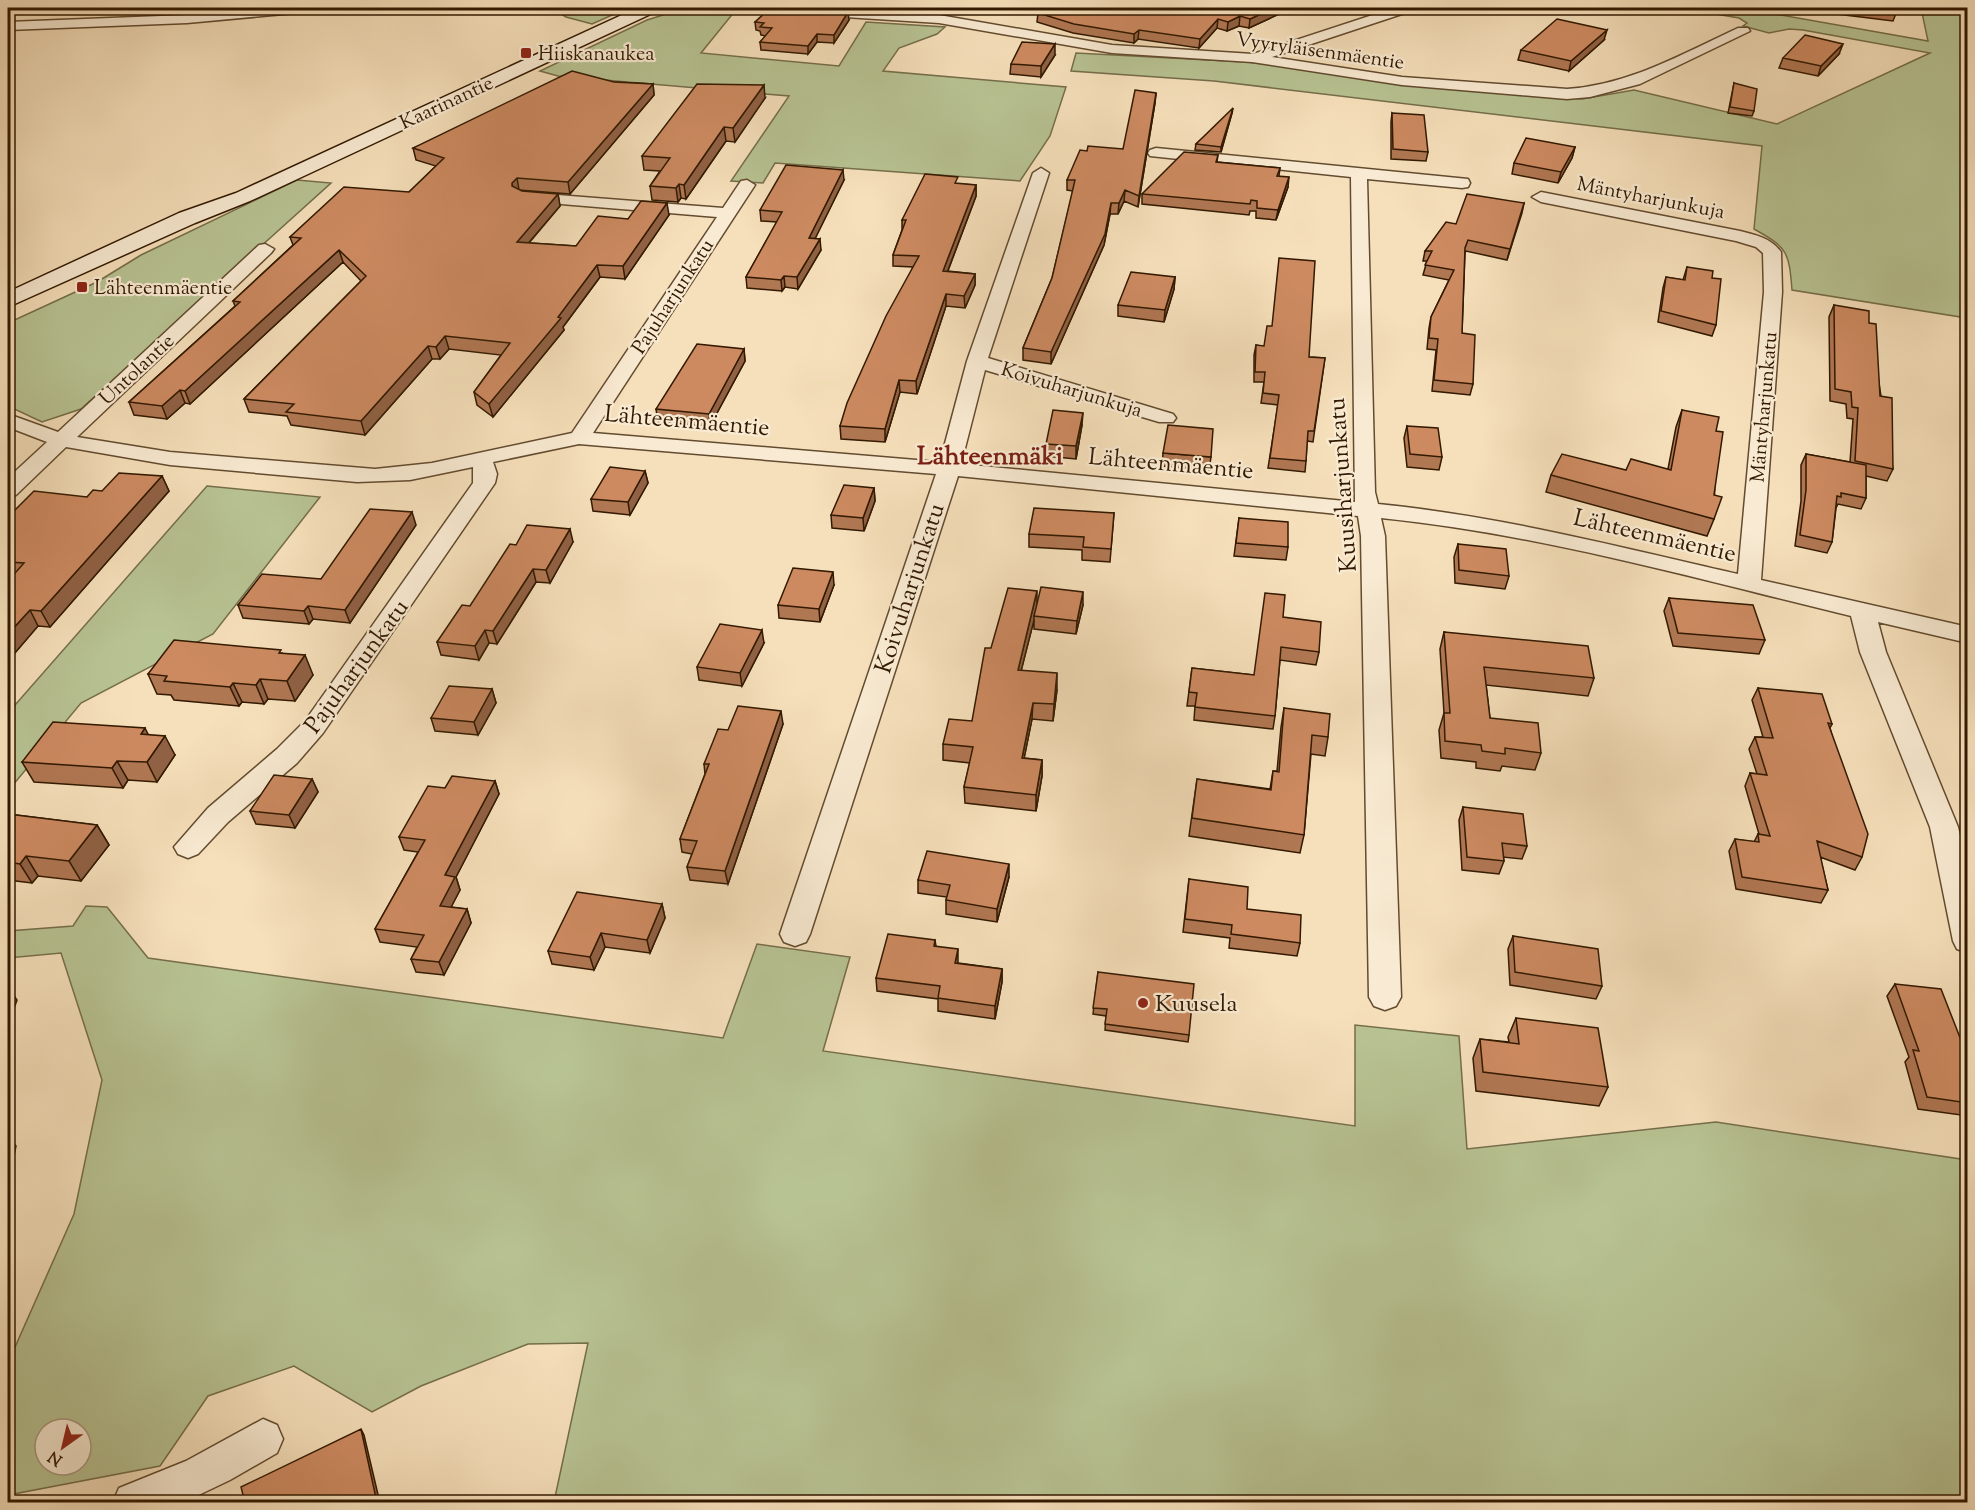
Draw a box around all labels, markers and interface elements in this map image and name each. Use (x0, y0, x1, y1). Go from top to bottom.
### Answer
street label: Vyyryläisenmäentie (1234, 26, 1406, 79)
place label: Hiiskanaukea (538, 41, 655, 70)
marker: Hiiskanaukea (519, 46, 533, 60)
street label: Kaarinantie (396, 70, 499, 139)
street label: Mäntyharjunkuja (1574, 171, 1727, 228)
street label: Pajuharjunkatu (626, 233, 723, 361)
place label: Lähteenmäentie (94, 275, 232, 304)
marker: Lähteenmäentie (75, 280, 89, 294)
street label: Untolantie (94, 328, 182, 413)
street label: Mäntyharjunkatu (1744, 330, 1787, 484)
street label: Koivuharjunkuja (997, 356, 1145, 427)
street label: Kuusiharjunkatu (1321, 396, 1367, 573)
street label: Lähteenmäentie (603, 398, 771, 446)
district label: Lähteenmäki (917, 439, 1064, 476)
street label: Lähteenmäentie (1087, 441, 1255, 489)
street label: Koivuharjunkatu (867, 499, 954, 678)
street label: Lähteenmäentie (1570, 502, 1739, 572)
street label: Pajuharjunkatu (297, 593, 418, 741)
place label: Kuusela (1155, 988, 1237, 1022)
marker: Kuusela (1136, 996, 1150, 1010)
north arrow (33, 1417, 93, 1477)
text: N (44, 1444, 68, 1470)

